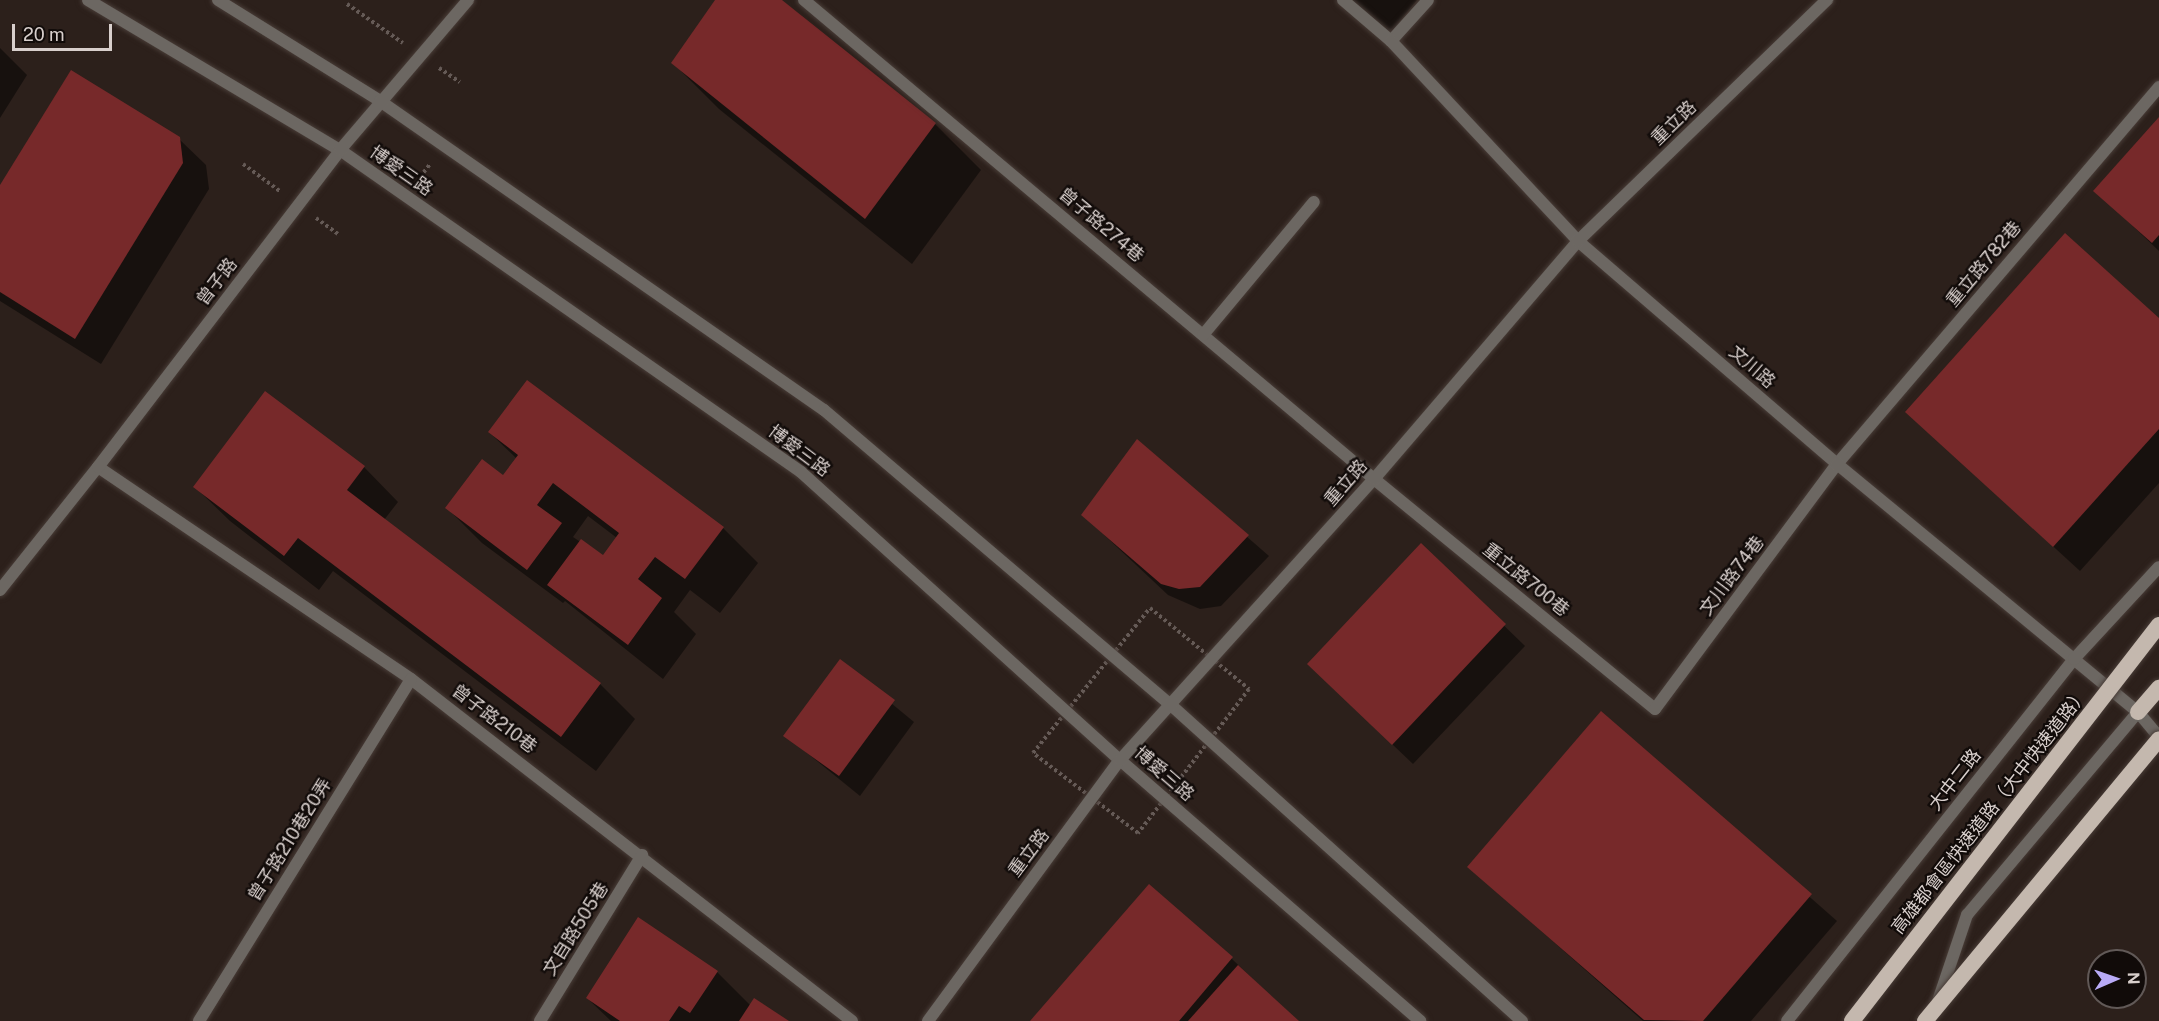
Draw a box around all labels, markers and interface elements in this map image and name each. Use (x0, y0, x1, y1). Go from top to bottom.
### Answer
scale bar (15, 12, 116, 50)
text: 20 m (23, 24, 65, 45)
street label: 重立路 (1647, 96, 1701, 150)
street label: 博愛三路 (365, 142, 437, 200)
street label: 曾子路274巷 (1054, 183, 1148, 267)
street label: 重立路782巷 (1942, 217, 2026, 311)
street label: 曾子路 (192, 254, 242, 310)
street label: 文川路 (1725, 341, 1779, 393)
street label: 博愛三路 (764, 421, 834, 481)
street label: 重立路 (1320, 456, 1372, 510)
street label: 文川路74巷 (1695, 532, 1769, 620)
street label: 重立路700巷 (1479, 539, 1573, 621)
street label: 曾子路210巷 (447, 680, 541, 758)
street label: 高雄都會區快速道路（大中快速道路） (1887, 684, 2093, 938)
street label: 博愛三路 (1130, 742, 1198, 806)
street label: 大中二路 (1924, 745, 1986, 815)
street label: 曾子路210巷20弄 (244, 775, 336, 905)
street label: 重立路 (1004, 825, 1054, 881)
street label: 文自路505巷 (539, 878, 613, 980)
north arrow (2087, 949, 2147, 1009)
text: N (2124, 972, 2143, 985)

